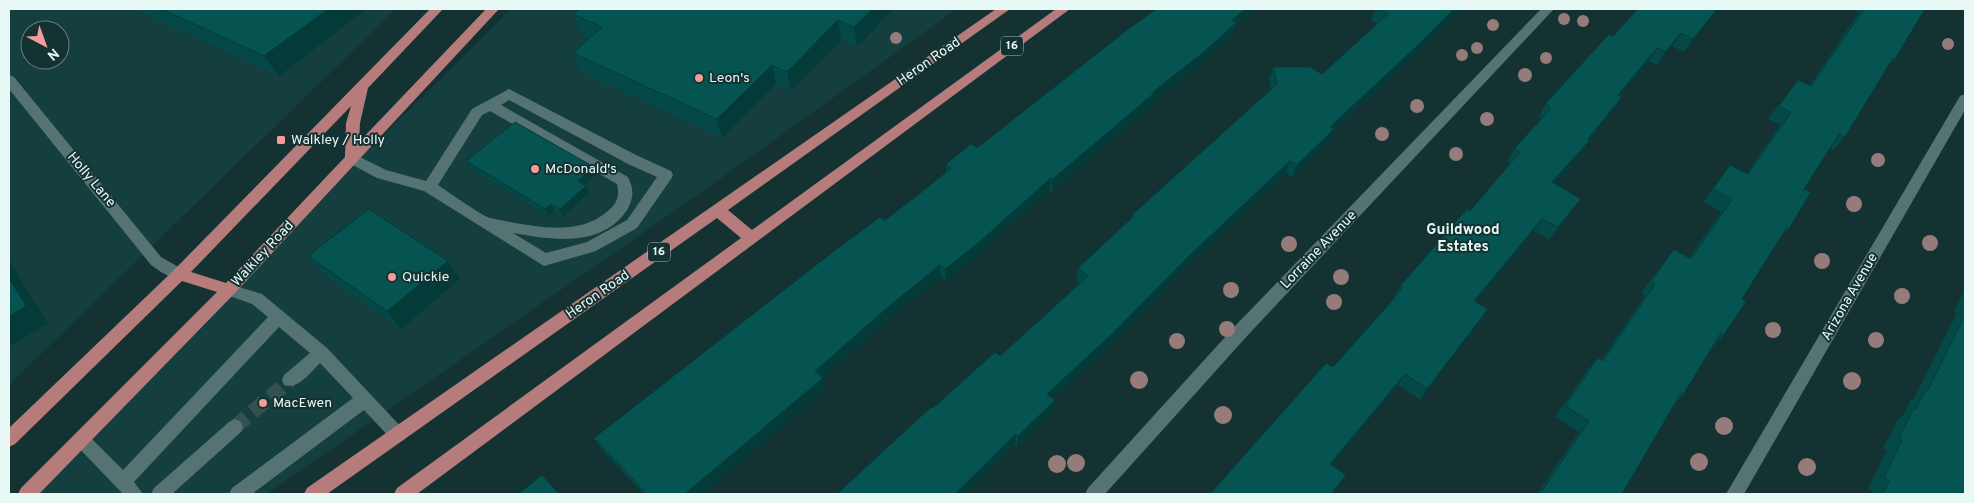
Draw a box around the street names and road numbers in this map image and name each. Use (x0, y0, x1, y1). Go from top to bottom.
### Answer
street label: Heron Road (894, 34, 964, 90)
road number: 16 (1001, 36, 1023, 56)
street label: Holly Lane (63, 149, 119, 211)
street label: Lorraine Avenue (1277, 207, 1361, 293)
street label: Walkley Road (228, 218, 298, 290)
road number: 16 (648, 242, 670, 262)
street label: Arizona Avenue (1818, 250, 1882, 344)
street label: Heron Road (563, 267, 633, 323)

